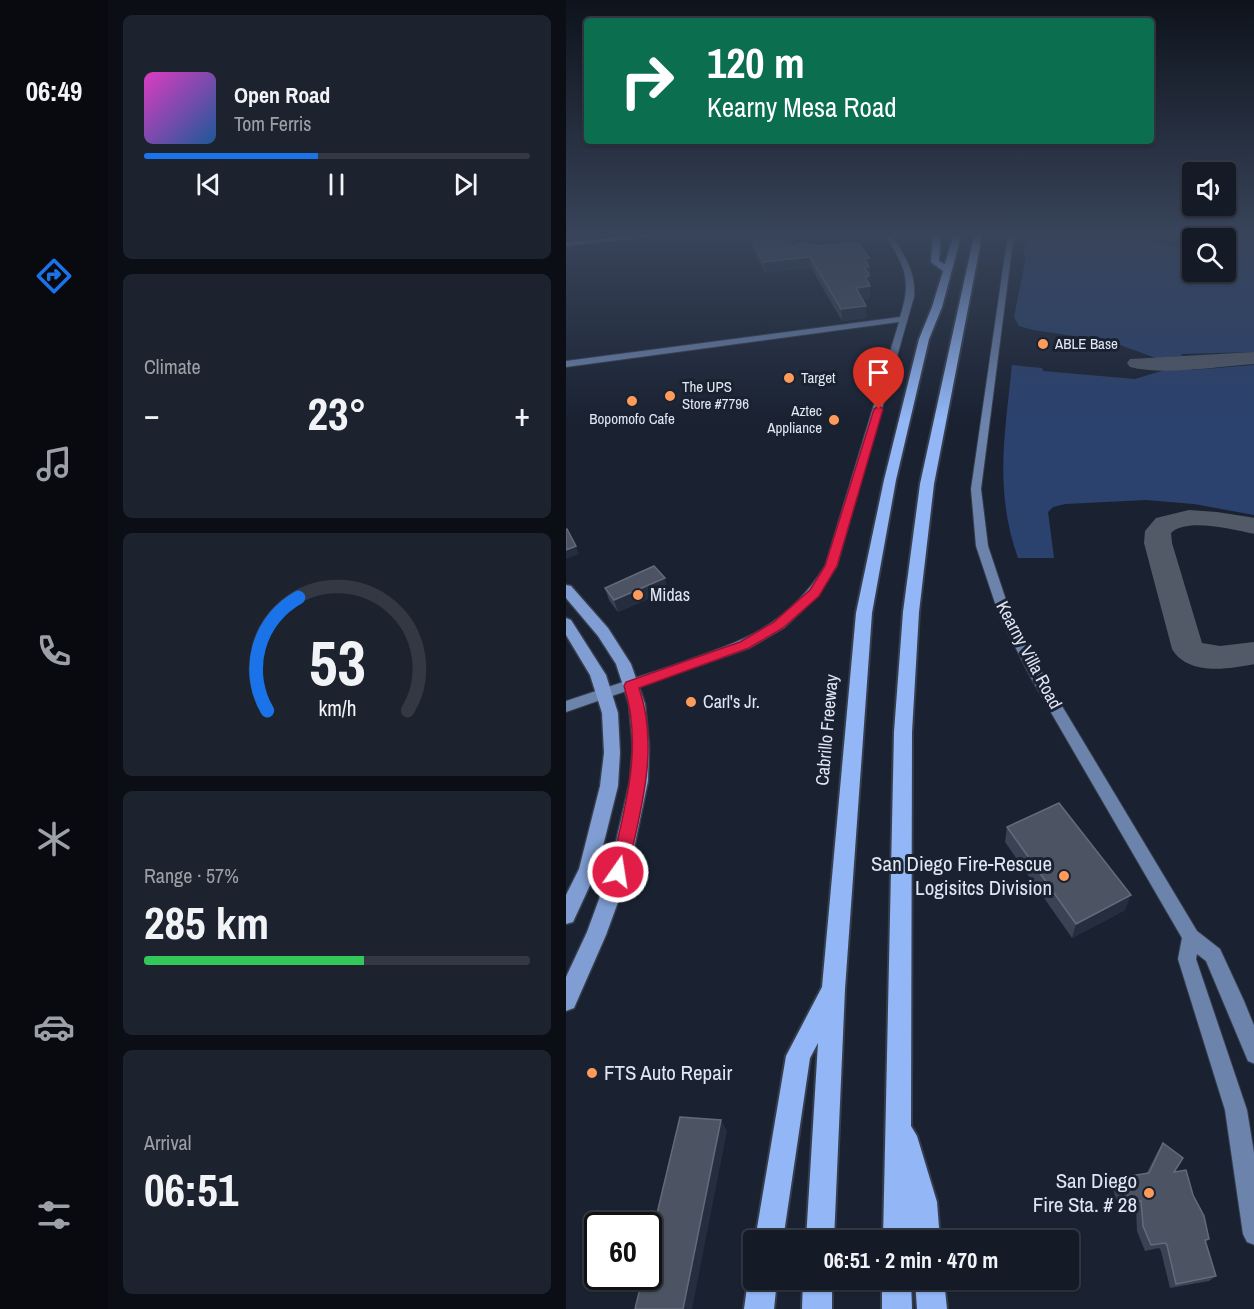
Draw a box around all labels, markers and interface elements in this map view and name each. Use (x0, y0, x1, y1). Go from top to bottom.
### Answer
text: 120 m (707, 35, 805, 91)
icon: right (608, 42, 686, 120)
text: 06:49 (26, 73, 82, 109)
text: Open Road (234, 80, 330, 110)
text: Kearny Mesa Road (707, 89, 897, 125)
text: Tom Ferris (234, 110, 312, 137)
map controls (1182, 162, 1236, 282)
button: sound (1182, 162, 1236, 216)
icon: previous (192, 168, 225, 201)
icon: pause (320, 168, 353, 201)
icon: next (449, 168, 482, 201)
button: search (1182, 228, 1236, 282)
icon: directions (33, 255, 75, 297)
place label: ABLE Base (1054, 333, 1118, 354)
marker: ABLE Base (1036, 337, 1050, 351)
pin (853, 347, 904, 409)
text: Climate (144, 353, 201, 380)
icon: arrive (862, 356, 895, 389)
place label: Target (801, 367, 836, 388)
marker: Target (782, 371, 796, 385)
place label: The UPS Store #7796 (682, 376, 749, 414)
text: 23° (307, 383, 367, 444)
marker: The UPS Store #7796 (663, 389, 677, 403)
text: − (144, 392, 160, 436)
text: + (514, 392, 530, 436)
marker: Bopomofo Cafe (625, 394, 639, 408)
place label: Aztec Appliance (766, 400, 822, 438)
place label: Bopomofo Cafe (589, 408, 675, 429)
marker: Aztec Appliance (827, 413, 841, 427)
icon: music (33, 443, 75, 485)
place label: Midas (650, 582, 690, 607)
marker: Midas (631, 588, 645, 602)
street label: Kearny Villa Road (991, 596, 1068, 713)
text: 53 (309, 621, 365, 705)
icon: phone (33, 630, 75, 672)
street label: Cabrillo Freeway (809, 673, 844, 787)
place label: Carl's Jr. (703, 689, 760, 714)
text: km/h (318, 695, 356, 724)
marker: Carl's Jr. (684, 695, 698, 709)
icon: climate (33, 818, 75, 860)
position arrow (586, 840, 650, 904)
place label: San Diego Fire-Rescue Logisitcs Division (871, 849, 1052, 902)
text: Range · 57% (144, 862, 239, 889)
marker: San Diego Fire-Rescue Logisitcs Division (1057, 869, 1071, 883)
text: 285 km (144, 892, 269, 953)
icon: car (33, 1006, 75, 1048)
place label: FTS Auto Repair (604, 1058, 733, 1087)
marker: FTS Auto Repair (585, 1066, 599, 1080)
text: Arrival (144, 1129, 191, 1156)
text: 06:51 (144, 1159, 238, 1220)
place label: San Diego Fire Sta. # 28 (1033, 1166, 1137, 1219)
marker: San Diego Fire Sta. # 28 (1142, 1186, 1156, 1200)
icon: filters (33, 1194, 75, 1236)
speed limit sign: 60 (584, 1212, 662, 1290)
text: 06:51 · 2 min · 470 m (824, 1245, 998, 1275)

